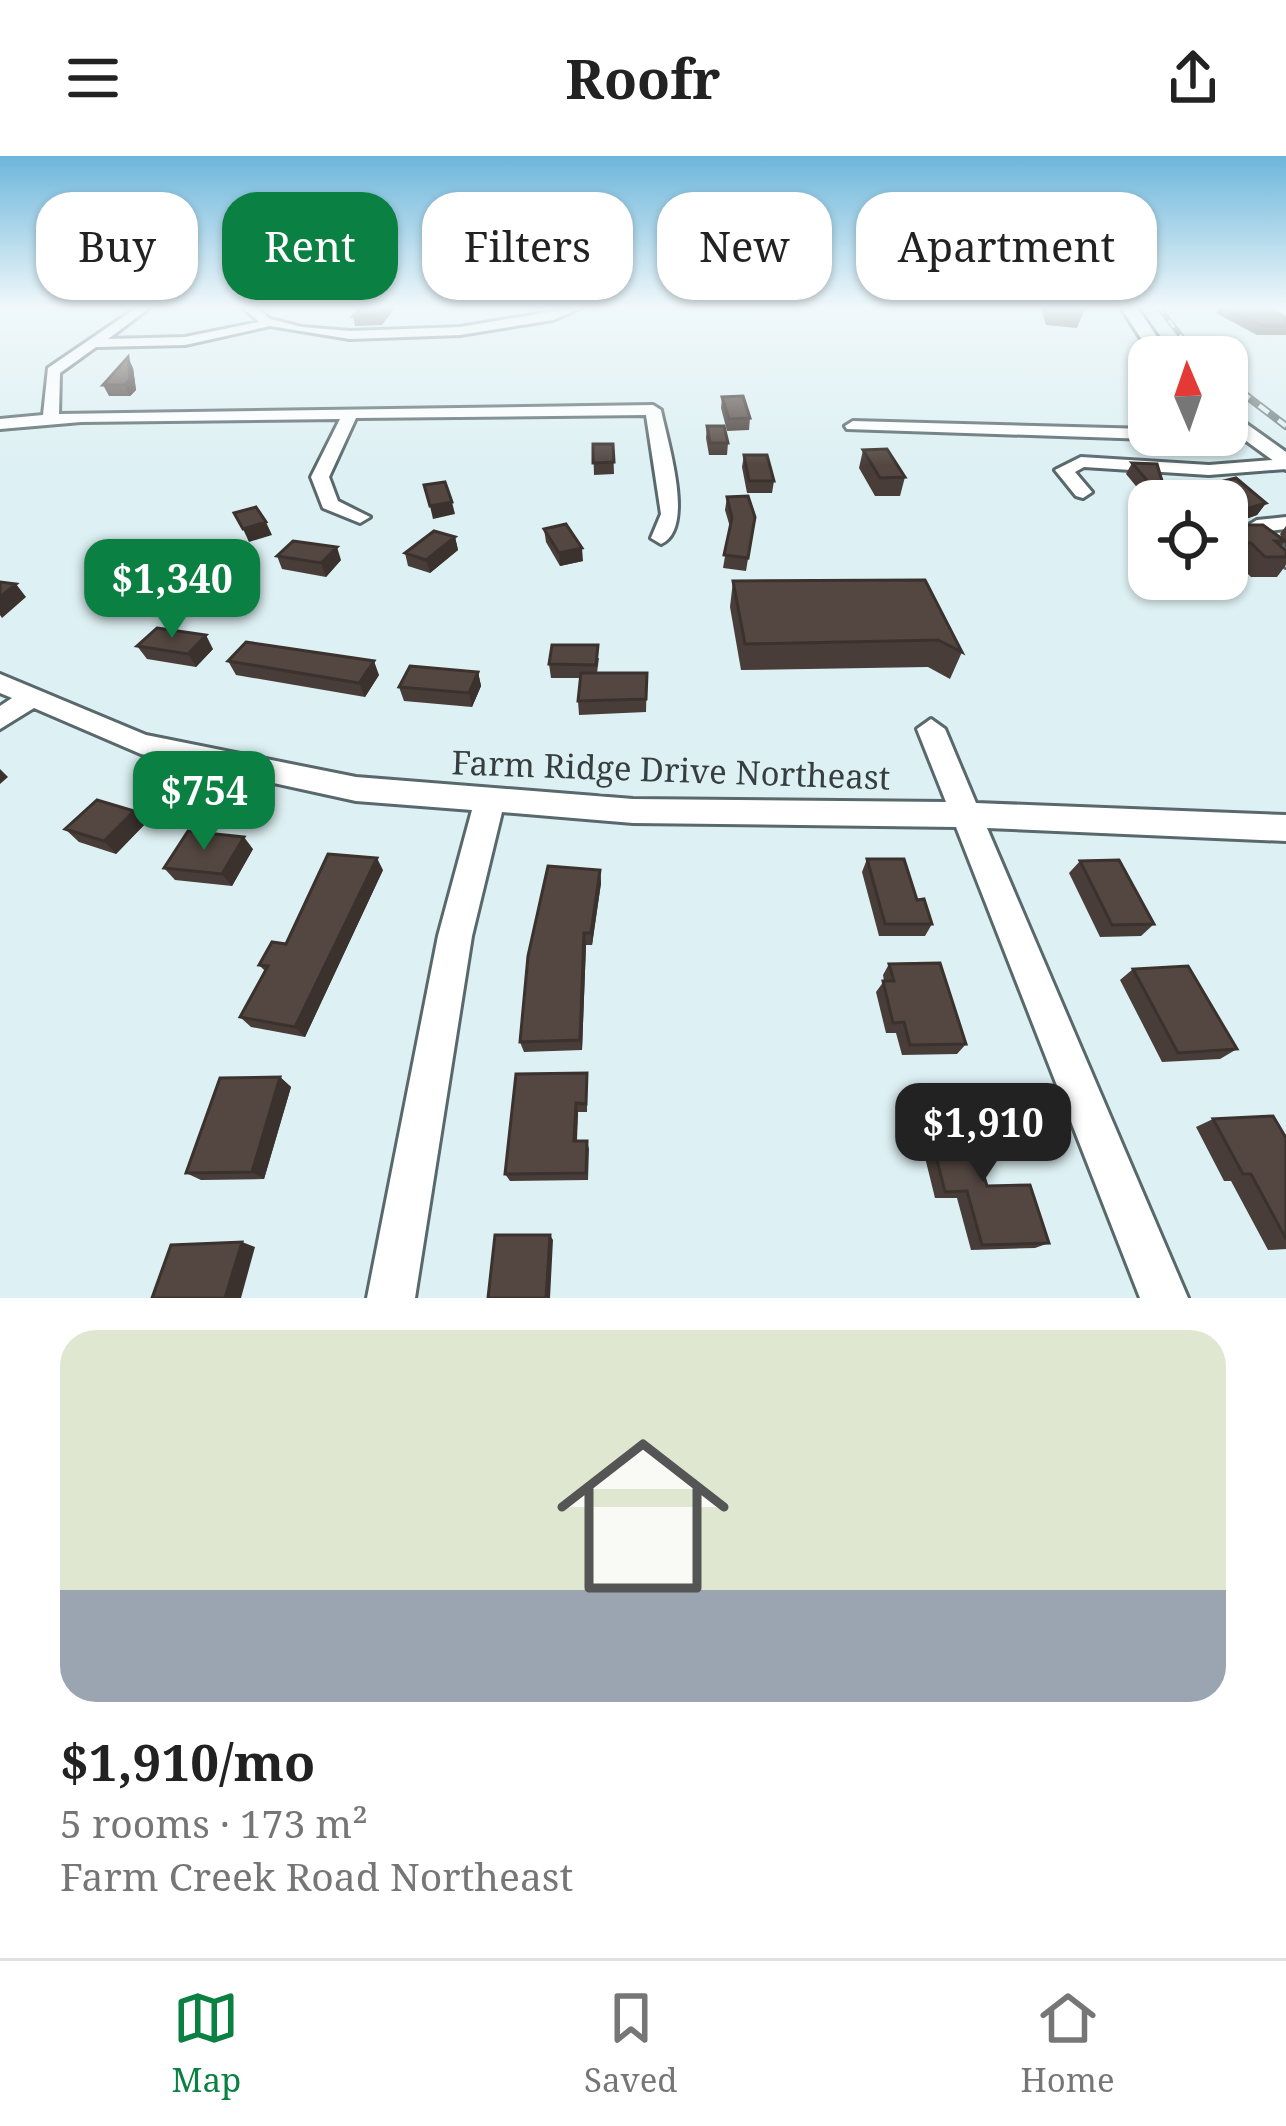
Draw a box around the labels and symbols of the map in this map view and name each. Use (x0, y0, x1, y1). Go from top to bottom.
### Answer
north arrow (1128, 336, 1248, 456)
pin: $1,340 (74, 539, 270, 641)
street label: Farm Ridge Drive Northeast (451, 739, 891, 800)
pin: $754 (133, 751, 275, 853)
pin: $1,910 (885, 1083, 1081, 1185)

